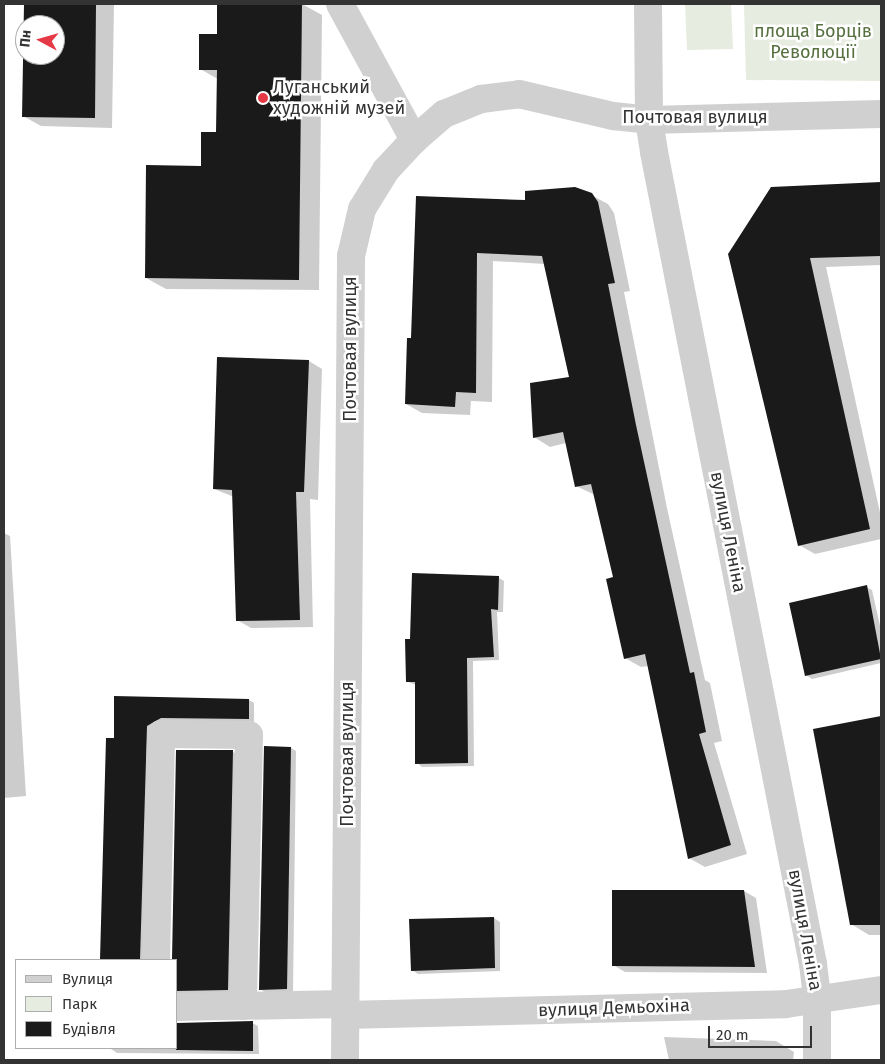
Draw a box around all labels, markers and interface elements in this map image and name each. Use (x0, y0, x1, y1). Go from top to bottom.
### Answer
north arrow (15, 15, 65, 65)
park label: площа Борців Революції (754, 21, 872, 64)
text: Пн (16, 29, 35, 48)
place label: Луганський художній музей (273, 77, 405, 120)
marker: Луганський художній музей (257, 92, 269, 104)
street label: Почтовая вулиця (622, 106, 768, 128)
street label: Почтовая вулиця (339, 276, 361, 422)
street label: вулиця Леніна (706, 470, 750, 594)
street label: Почтовая вулиця (336, 681, 358, 827)
street label: вулиця Леніна (784, 868, 826, 992)
legend (15, 959, 178, 1049)
text: Вулиця (62, 970, 113, 988)
text: Парк (62, 995, 97, 1013)
street label: вулиця Демьохіна (538, 995, 690, 1021)
scale bar (710, 1016, 814, 1048)
text: Будівля (62, 1020, 116, 1038)
text: 20 m (716, 1026, 749, 1044)

